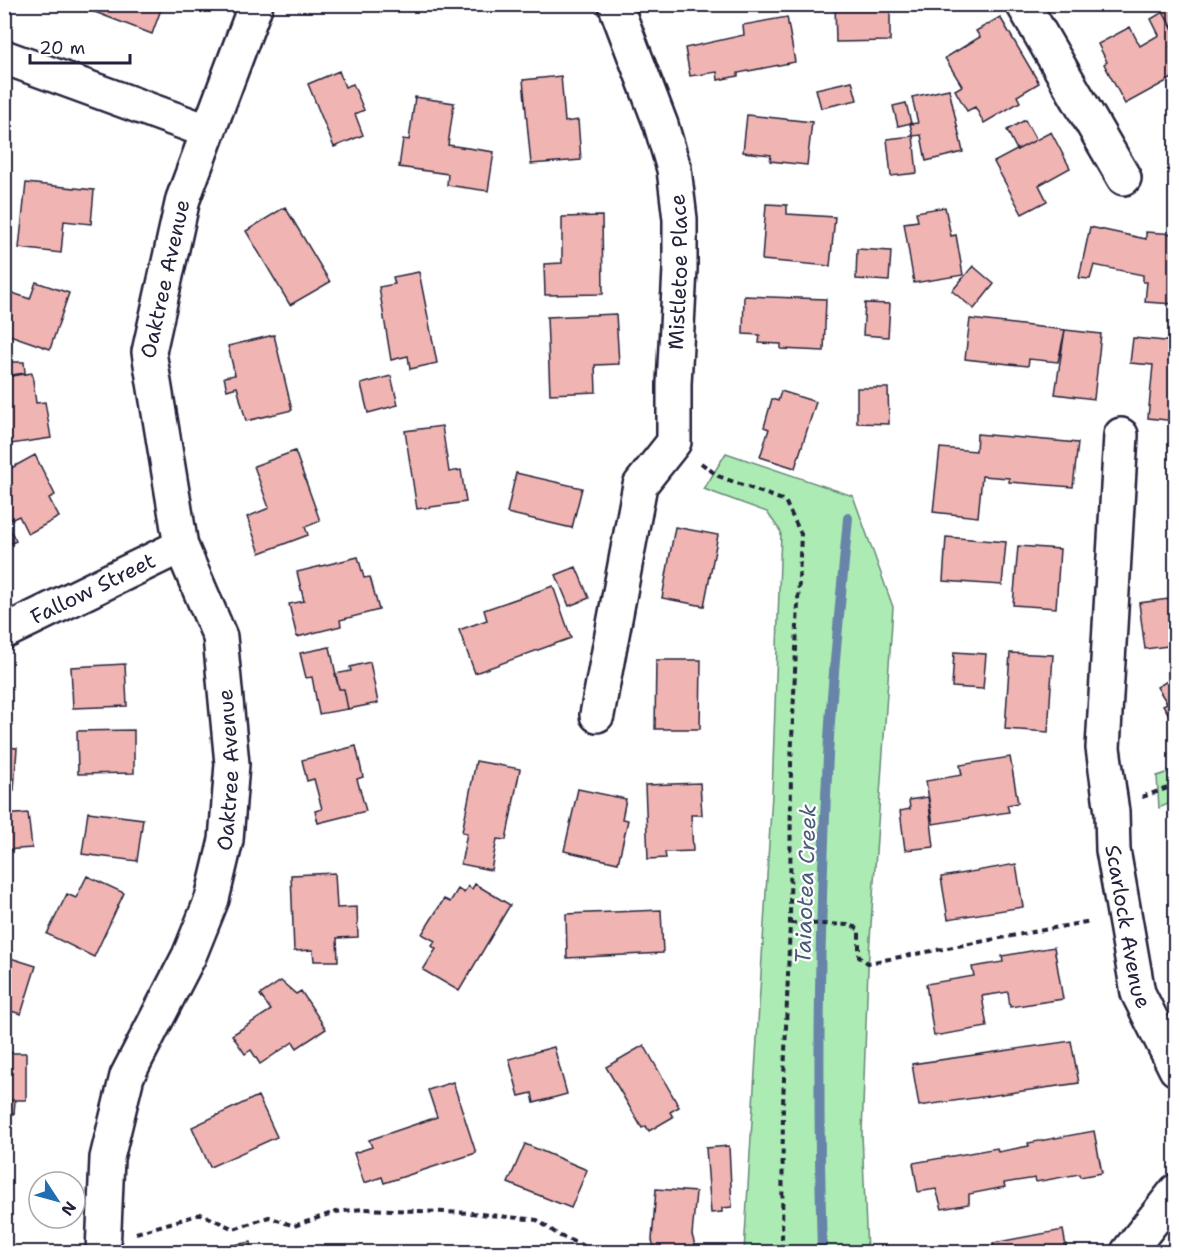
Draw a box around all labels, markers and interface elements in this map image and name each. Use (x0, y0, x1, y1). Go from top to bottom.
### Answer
scale bar (30, 27, 130, 65)
text: 20 m (39, 36, 85, 60)
street label: Mistletoe Place (662, 192, 694, 351)
street label: Oaktree Avenue (134, 197, 196, 361)
street label: Fallow Street (26, 546, 160, 631)
street label: Oaktree Avenue (210, 688, 246, 854)
water label: Taiaotea Creek (788, 803, 823, 964)
street label: Scarlock Avenue (1098, 843, 1158, 1013)
north arrow (27, 1170, 87, 1230)
text: N (57, 1197, 81, 1220)

